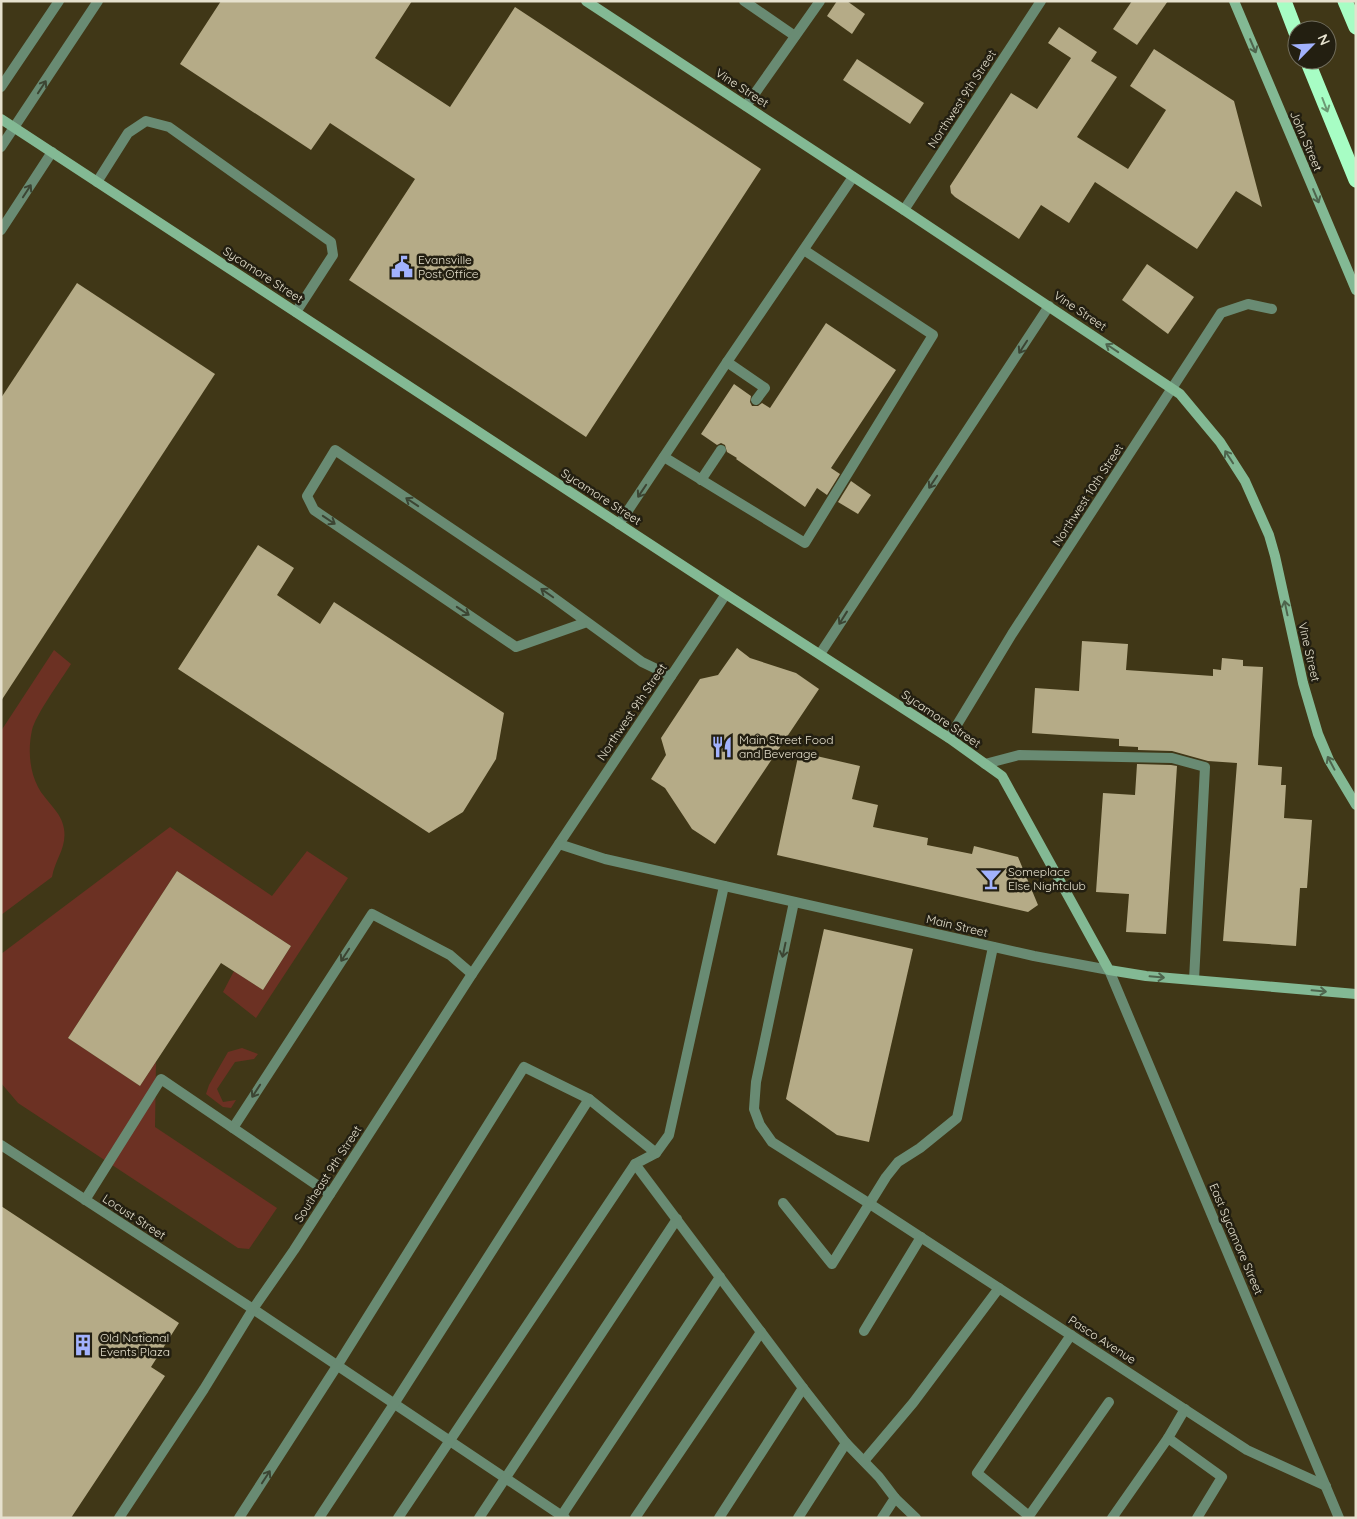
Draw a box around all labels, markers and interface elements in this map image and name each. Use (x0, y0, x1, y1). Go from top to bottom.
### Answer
north arrow (1287, 20, 1337, 70)
text: N (1314, 31, 1334, 48)
one-way arrow (1248, 38, 1258, 53)
street label: Northwest 9th Street (924, 47, 999, 151)
street label: Vine Street (713, 65, 772, 110)
one-way arrow (37, 80, 47, 94)
one-way arrow (1321, 97, 1330, 112)
street label: John Street (1287, 108, 1326, 173)
one-way arrow (22, 184, 32, 198)
one-way arrow (1312, 188, 1321, 203)
street label: Sycamore Street (220, 243, 306, 306)
place label: Evansville Post Office (418, 252, 479, 281)
public building icon: Evansville Post Office (389, 254, 415, 280)
street label: Vine Street (1051, 287, 1109, 334)
one-way arrow (1017, 340, 1028, 354)
one-way arrow (1105, 343, 1119, 353)
street label: Northwest 10th Street (1049, 441, 1126, 549)
one-way arrow (1224, 450, 1234, 464)
street label: Sycamore Street (558, 465, 644, 528)
one-way arrow (927, 475, 937, 489)
one-way arrow (637, 483, 647, 497)
one-way arrow (406, 497, 420, 507)
one-way arrow (321, 515, 335, 525)
one-way arrow (540, 588, 554, 598)
one-way arrow (1281, 600, 1290, 616)
one-way arrow (456, 606, 470, 616)
one-way arrow (837, 610, 847, 624)
street label: Vine Street (1295, 621, 1324, 683)
street label: Northwest 9th Street (594, 660, 670, 763)
street label: Sycamore Street (899, 687, 984, 751)
place label: Main Street Food and Beverage (739, 732, 833, 761)
restaurant icon: Main Street Food and Beverage (709, 734, 735, 760)
one-way arrow (1326, 756, 1335, 771)
place label: Someplace Else Nightclub (1008, 864, 1086, 893)
bar icon: Someplace Else Nightclub (978, 866, 1004, 892)
street label: Main Street (925, 911, 989, 940)
one-way arrow (779, 941, 788, 957)
one-way arrow (340, 948, 350, 962)
one-way arrow (1149, 972, 1165, 981)
one-way arrow (1311, 986, 1327, 996)
one-way arrow (251, 1084, 261, 1098)
street label: Southeast 9th Street (291, 1122, 364, 1225)
street label: East Sycamore Street (1206, 1181, 1267, 1297)
street label: Locust Street (100, 1191, 169, 1243)
street label: Pasco Avenue (1066, 1312, 1139, 1367)
place label: Old National Events Plaza (100, 1330, 170, 1359)
building icon: Old National Events Plaza (70, 1332, 96, 1358)
one-way arrow (261, 1470, 271, 1484)

